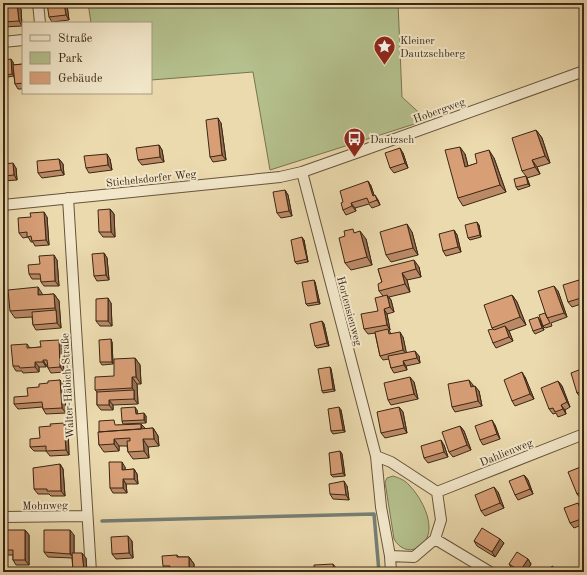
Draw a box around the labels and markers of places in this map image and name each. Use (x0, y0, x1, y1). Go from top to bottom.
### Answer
place icon: Kleiner Dautzschberg (372, 33, 398, 66)
place label: Kleiner Dautzschberg (400, 36, 465, 60)
bus stop icon: Dautzsch (342, 126, 368, 159)
place label: Dautzsch (370, 135, 414, 146)

